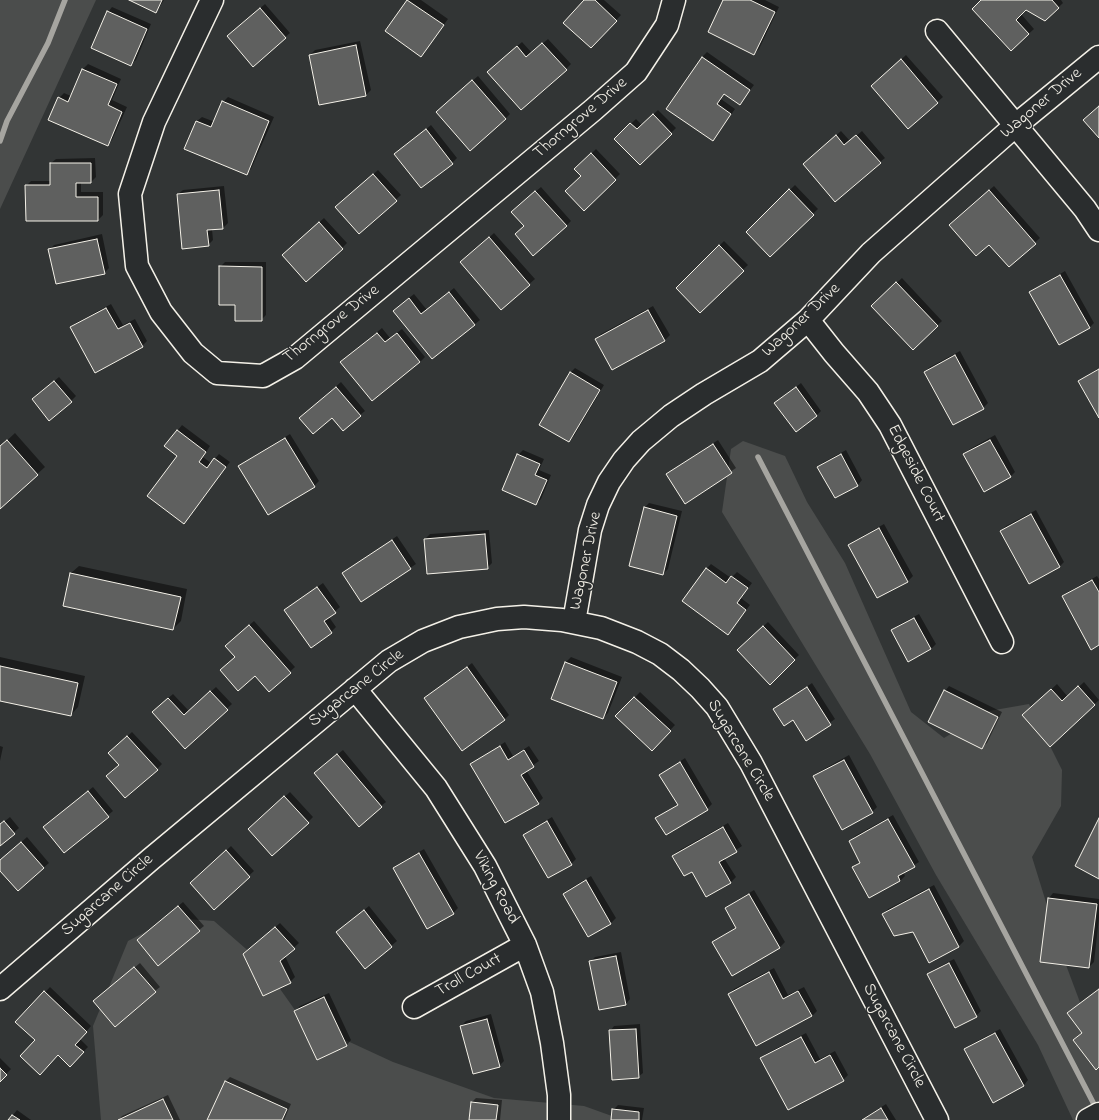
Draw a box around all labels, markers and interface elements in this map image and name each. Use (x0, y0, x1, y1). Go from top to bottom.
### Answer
street label: Wagoner Drive (997, 64, 1087, 144)
street label: Thorngrove Drive (530, 74, 632, 164)
street label: Wagoner Drive (759, 279, 845, 363)
street label: Thorngrove Drive (280, 281, 384, 369)
street label: Edgeside Court (882, 422, 948, 526)
street label: Wagoner Drive (567, 510, 607, 612)
street label: Sugarcane Circle (305, 645, 409, 733)
street label: Sugarcane Circle (702, 696, 778, 806)
street label: Viking Road (467, 848, 523, 928)
street label: Sugarcane Circle (58, 850, 158, 942)
street label: Troll Court (433, 950, 505, 1002)
street label: Sugarcane Circle (857, 980, 929, 1092)

